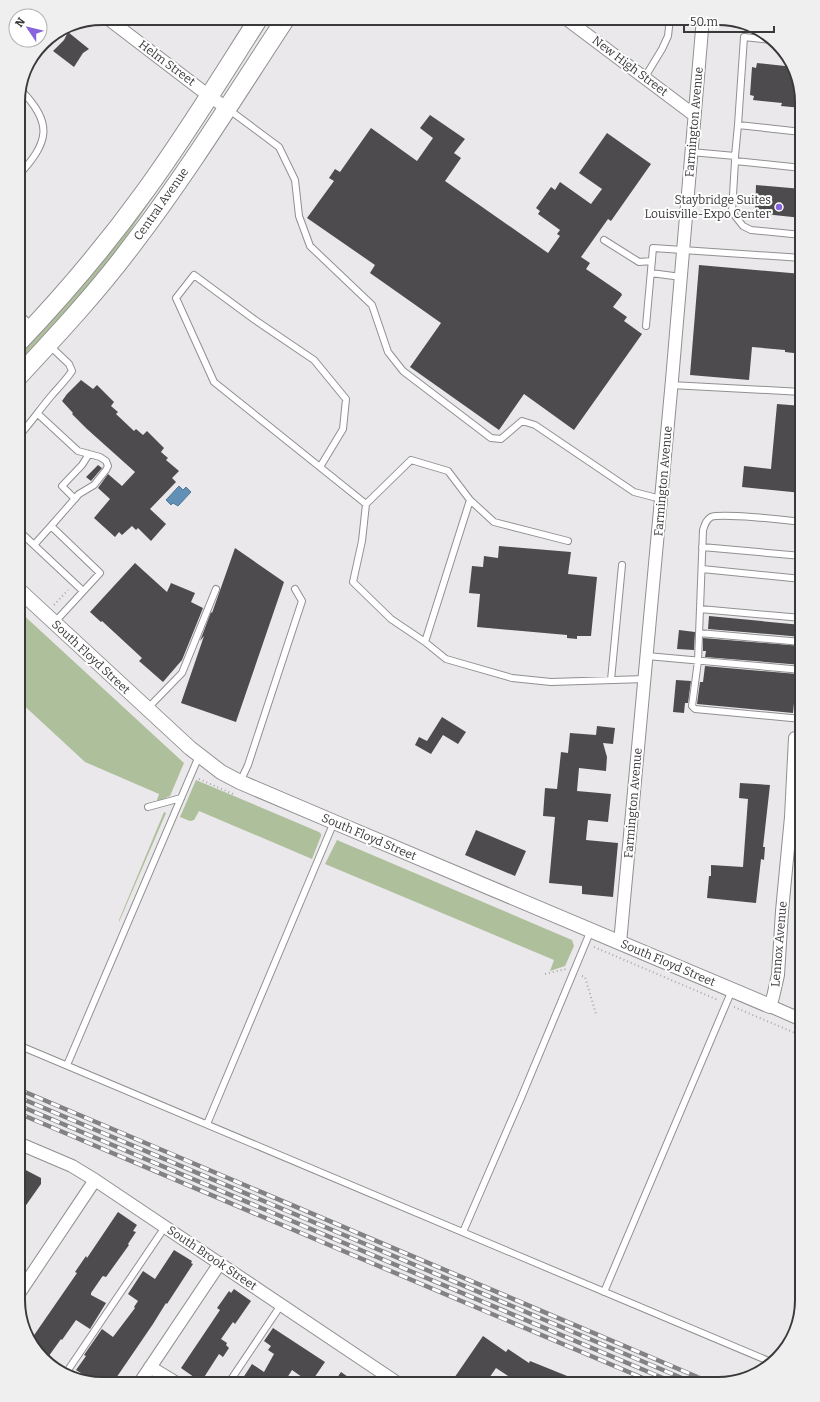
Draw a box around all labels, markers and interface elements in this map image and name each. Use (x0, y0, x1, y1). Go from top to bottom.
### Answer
north arrow (8, 8, 48, 48)
scale bar (684, 8, 774, 34)
text: N (12, 15, 28, 30)
text: 50 m (690, 15, 719, 29)
street label: New High Street (589, 33, 671, 99)
street label: Helm Street (136, 37, 199, 89)
street label: Farmington Avenue (682, 66, 706, 178)
street label: Central Avenue (131, 165, 191, 243)
place label: Staybridge Suites Louisville-Expo Center (645, 193, 772, 221)
marker: Staybridge Suites Louisville-Expo Center (774, 202, 784, 212)
street label: Farmington Avenue (651, 425, 675, 537)
street label: South Floyd Street (49, 617, 133, 697)
street label: Farmington Avenue (621, 747, 645, 859)
street label: South Floyd Street (319, 811, 419, 864)
street label: Lennox Avenue (768, 901, 790, 987)
street label: South Floyd Street (618, 937, 718, 990)
street label: South Brook Street (165, 1223, 260, 1293)

